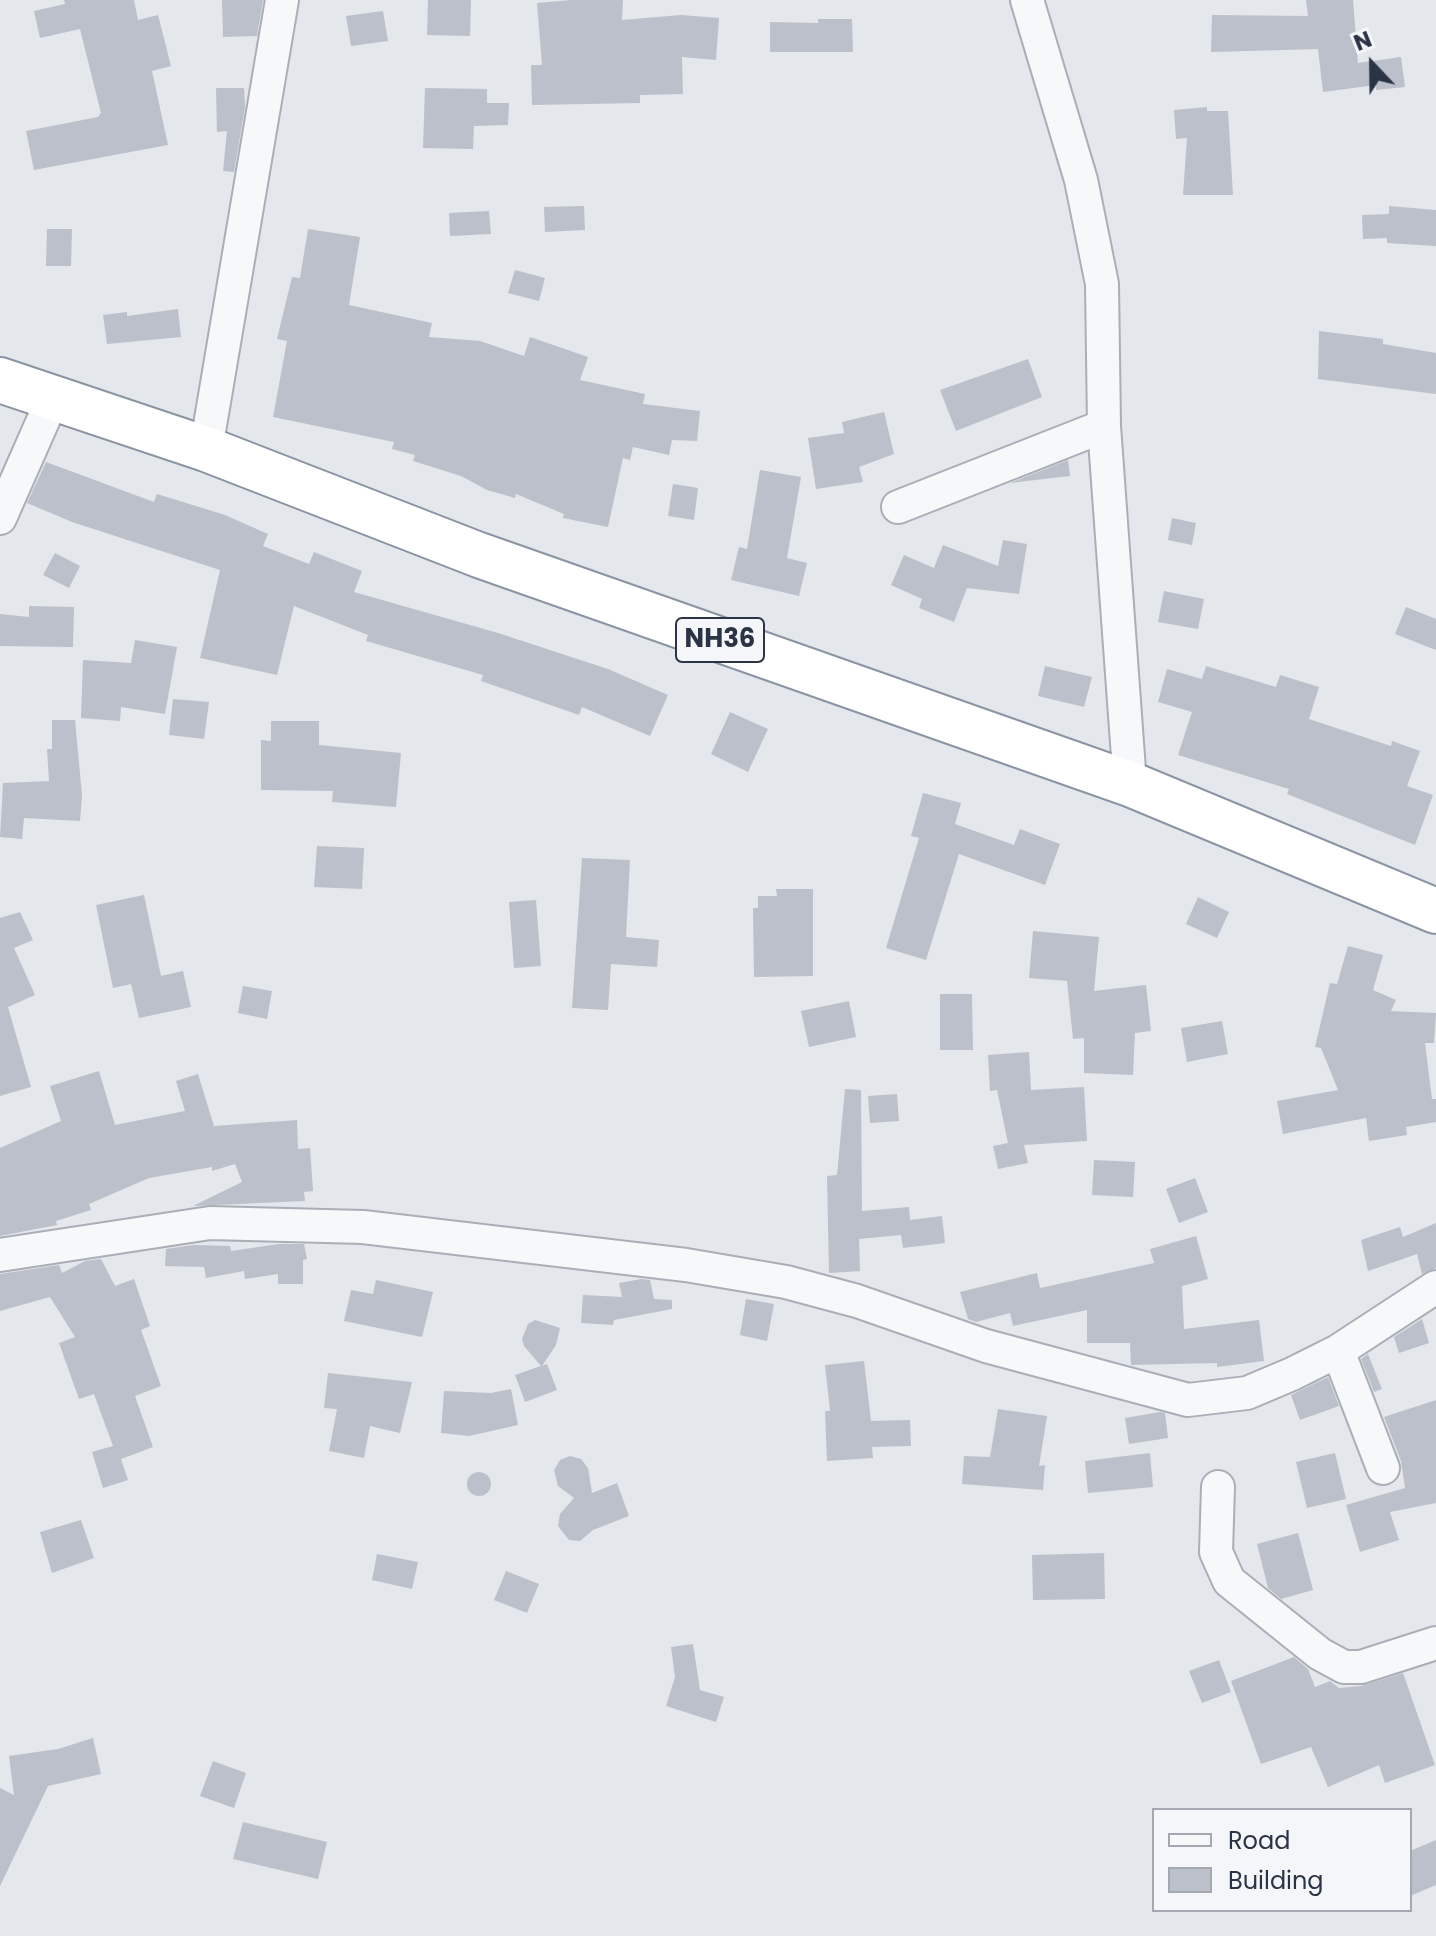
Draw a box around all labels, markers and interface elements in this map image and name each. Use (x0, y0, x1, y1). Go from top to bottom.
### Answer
north arrow (1332, 24, 1412, 104)
text: N (1349, 24, 1376, 59)
road number: NH36 (676, 618, 764, 662)
legend (1152, 1808, 1412, 1912)
text: Road (1228, 1824, 1290, 1857)
text: Building (1228, 1864, 1324, 1897)

